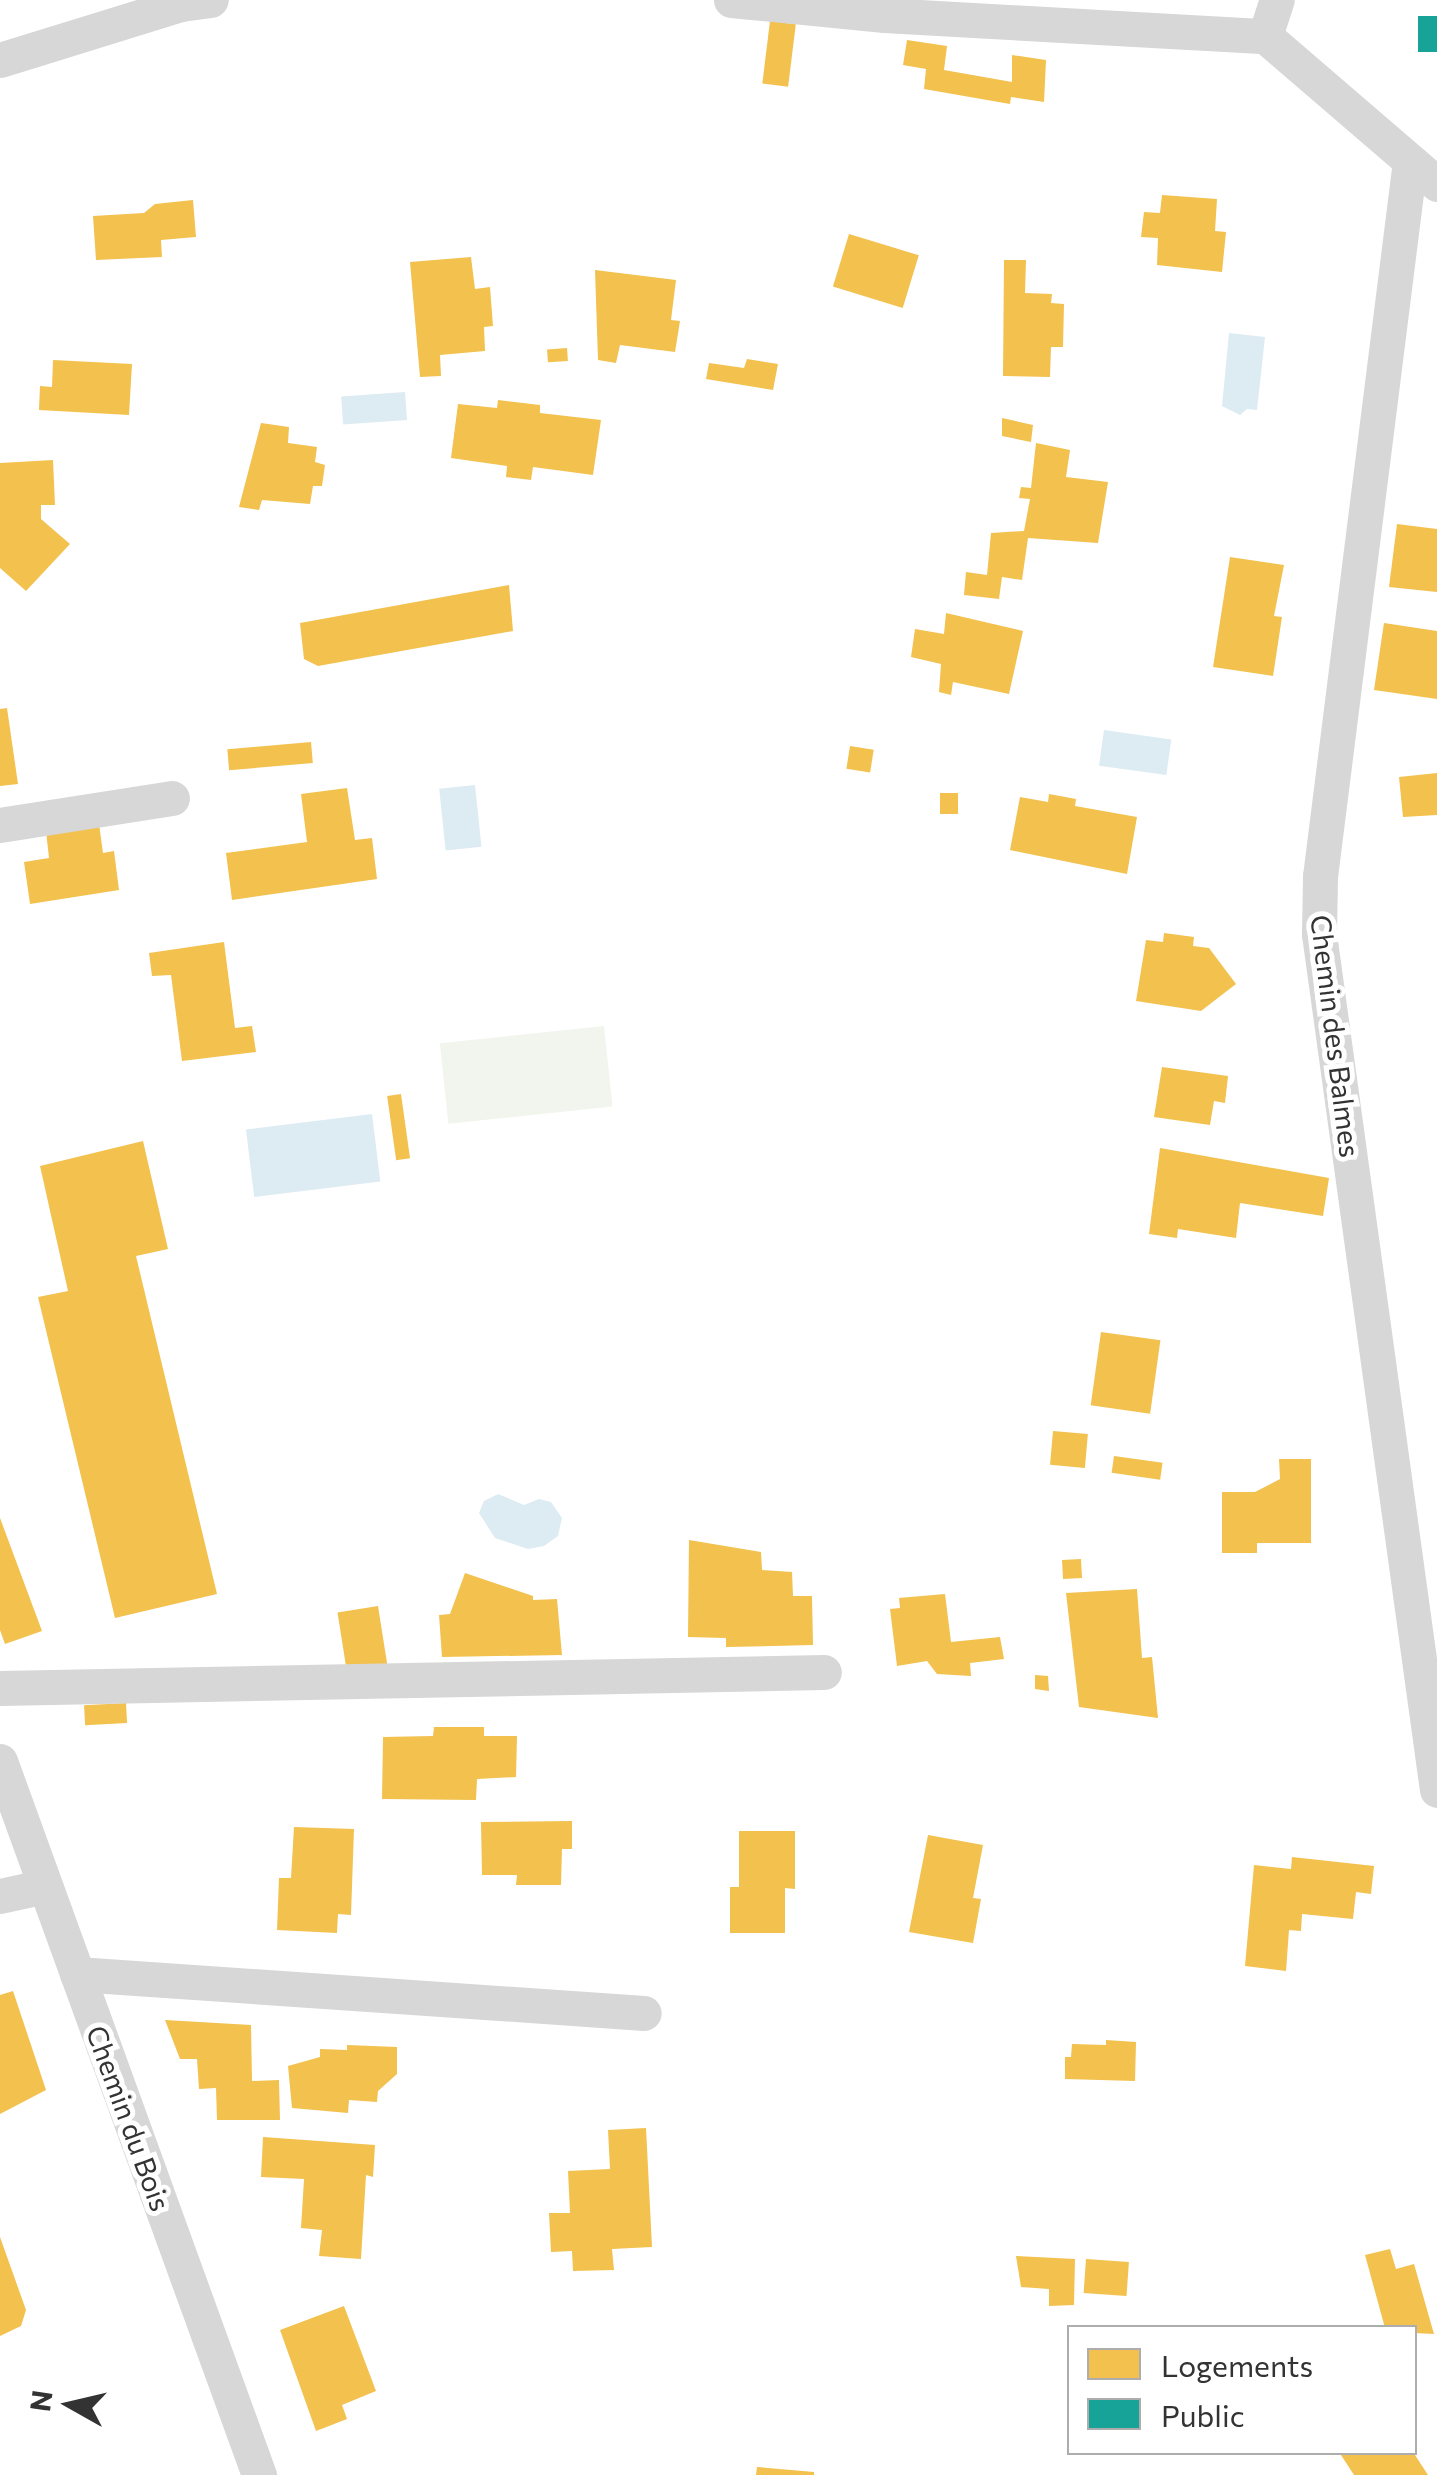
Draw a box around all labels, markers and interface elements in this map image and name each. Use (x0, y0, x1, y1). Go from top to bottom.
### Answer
street label: Chemin des Balmes (1304, 913, 1368, 1159)
street label: Chemin du Bois (80, 2021, 178, 2215)
legend (1067, 2325, 1417, 2455)
text: Logements (1161, 2346, 1313, 2383)
north arrow (20, 2355, 120, 2455)
text: N (22, 2388, 59, 2414)
text: Public (1161, 2396, 1245, 2433)

